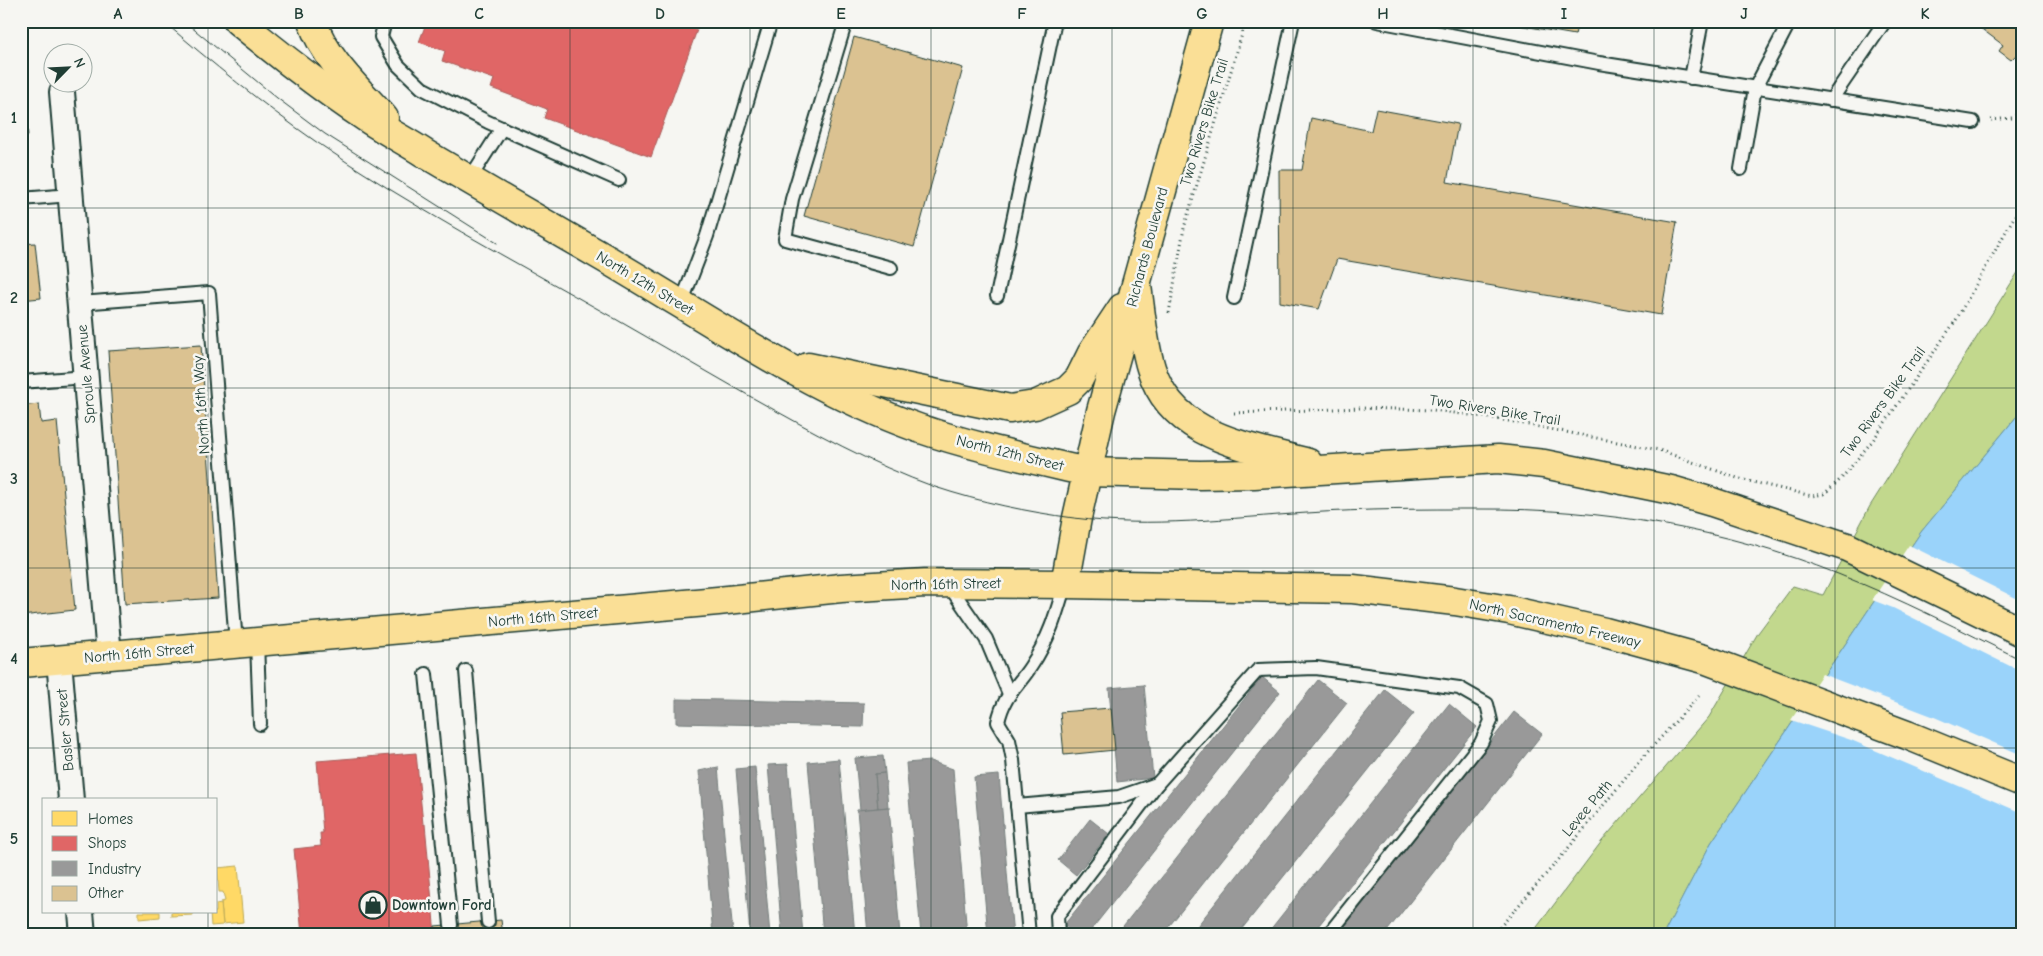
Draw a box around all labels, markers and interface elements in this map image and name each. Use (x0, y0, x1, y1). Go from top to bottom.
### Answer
text: A (114, 5, 123, 23)
text: B (294, 5, 304, 23)
text: C (474, 5, 484, 23)
text: D (655, 5, 665, 23)
text: E (836, 5, 846, 23)
text: F (1017, 5, 1027, 23)
text: G (1196, 5, 1208, 23)
text: H (1377, 5, 1389, 23)
text: I (1561, 5, 1567, 23)
text: J (1740, 5, 1748, 23)
text: K (1920, 5, 1930, 23)
north arrow (42, 42, 92, 92)
text: N (70, 55, 89, 71)
street label: Two Rivers Bike Trail (1176, 56, 1232, 188)
text: 1 (11, 109, 17, 127)
street label: Richards Boulevard (1122, 185, 1172, 309)
street label: North 12th Street (593, 247, 697, 319)
text: 2 (10, 289, 18, 307)
street label: Sproule Avenue (73, 323, 99, 424)
street label: Two Rivers Bike Trail (1837, 343, 1929, 461)
street label: North 16th Way (189, 355, 213, 455)
street label: Two Rivers Bike Trail (1428, 391, 1562, 429)
street label: North 12th Street (955, 431, 1066, 475)
text: 3 (10, 470, 18, 488)
street label: North 16th Street (891, 574, 1002, 594)
street label: North Sacramento Freeway (1468, 595, 1643, 652)
street label: North 16th Street (487, 603, 599, 631)
street label: North 16th Street (83, 639, 195, 667)
text: 4 (10, 650, 18, 668)
street label: Basler Street (52, 687, 78, 772)
street label: Levee Path (1558, 776, 1616, 840)
legend (42, 798, 218, 914)
text: Homes (88, 810, 133, 828)
text: 5 (10, 830, 18, 848)
text: Shops (88, 834, 126, 852)
text: Industry (88, 860, 141, 878)
text: Other (88, 884, 123, 902)
shop icon: Downtown Ford (358, 890, 388, 920)
place label: Downtown Ford (392, 896, 492, 914)

